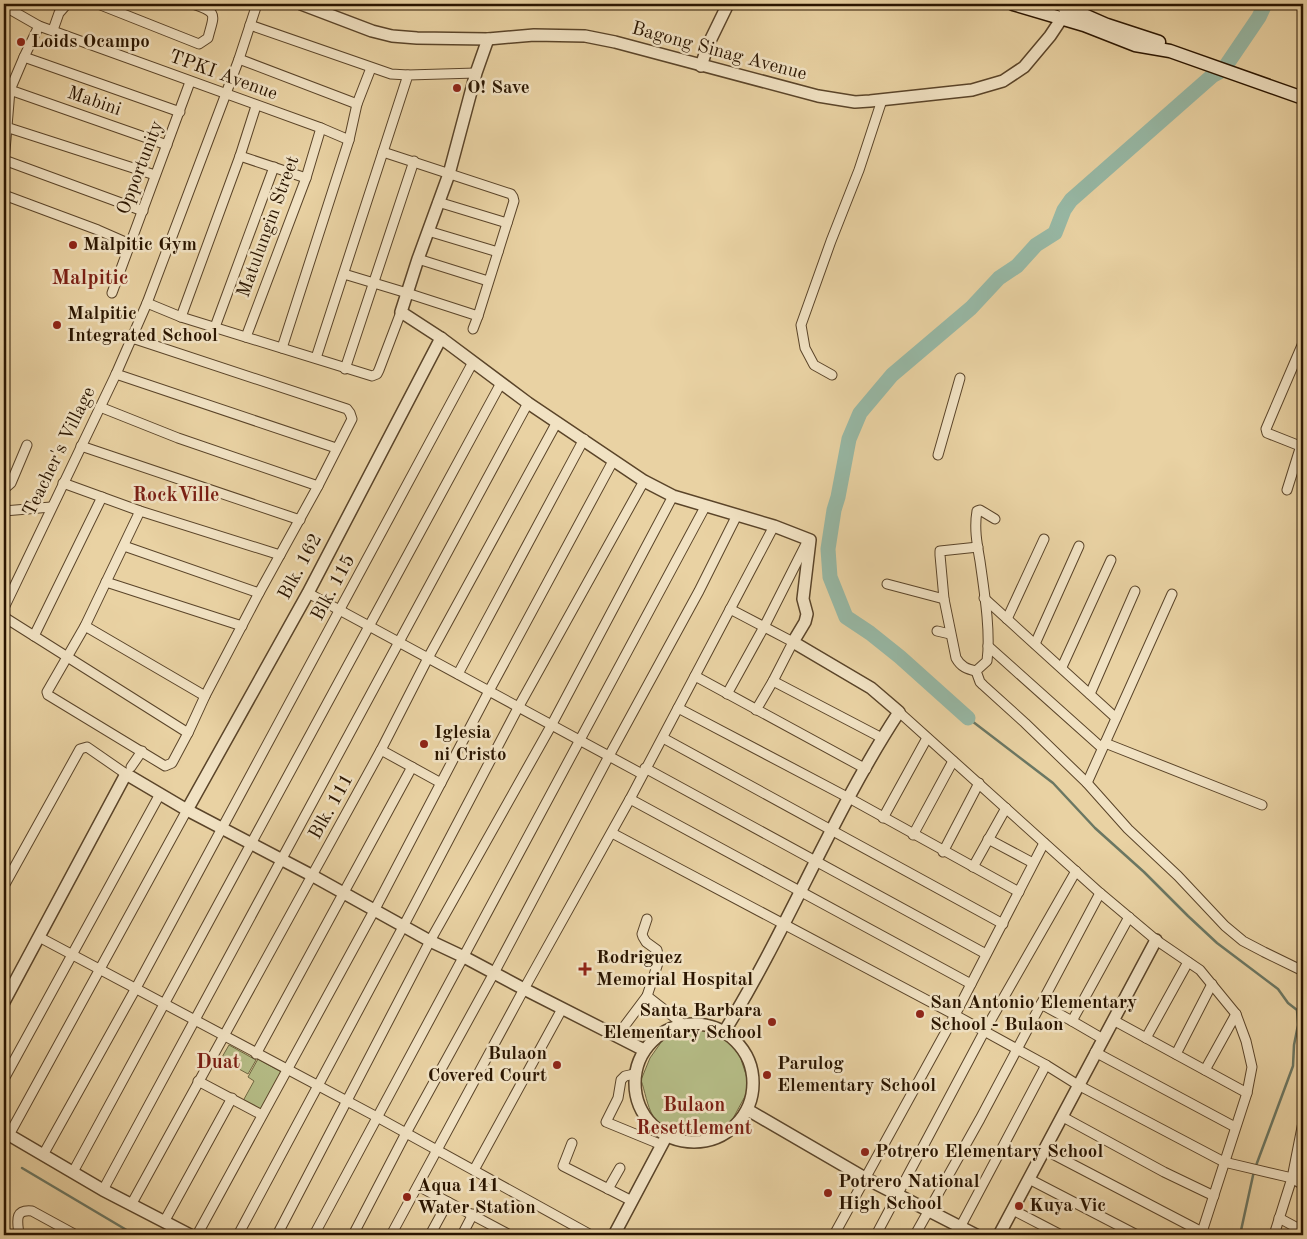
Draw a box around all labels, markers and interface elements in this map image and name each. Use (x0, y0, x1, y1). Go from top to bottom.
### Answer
street label: Bagong Sinag Avenue (629, 19, 809, 85)
place label: Loids Ocampo (31, 33, 150, 52)
marker: Loids Ocampo (15, 36, 27, 48)
street label: TPKI Avenue (166, 48, 280, 104)
place label: O! Save (467, 79, 530, 98)
marker: O! Save (451, 82, 463, 94)
street label: Mabini (65, 84, 123, 120)
street label: Opportunity (114, 118, 168, 218)
street label: Matulungin Street (235, 154, 303, 300)
place label: Malpitic Gym (83, 236, 197, 255)
marker: Malpitic Gym (67, 239, 79, 251)
district label: Malpitic (51, 268, 129, 289)
place label: Malpitic Integrated School (67, 305, 218, 346)
marker: Malpitic Integrated School (51, 319, 63, 331)
street label: Teacher's Village (20, 384, 100, 520)
district label: RockVille (132, 486, 220, 506)
street label: Blk. 162 (276, 531, 326, 603)
street label: Blk. 115 (309, 552, 359, 624)
place label: Iglesia ni Cristo (434, 724, 507, 765)
marker: Iglesia ni Cristo (418, 738, 430, 750)
street label: Blk. 111 (306, 771, 358, 843)
place label: Rodriguez Memorial Hospital (596, 949, 753, 990)
marker: Rodriguez Memorial Hospital (578, 962, 592, 976)
place label: San Antonio Elementary School - Bulaon (930, 994, 1137, 1035)
place label: Santa Barbara Elementary School (603, 1002, 762, 1043)
marker: San Antonio Elementary School - Bulaon (914, 1008, 926, 1020)
marker: Santa Barbara Elementary School (766, 1016, 778, 1028)
place label: Bulaon Covered Court (428, 1045, 547, 1086)
district label: Duat (196, 1053, 240, 1073)
place label: Parulog Elementary School (777, 1055, 936, 1096)
marker: Bulaon Covered Court (551, 1059, 563, 1071)
marker: Parulog Elementary School (761, 1069, 773, 1081)
district label: Bulaon Resettlement (636, 1096, 752, 1139)
place label: Potrero Elementary School (875, 1143, 1103, 1162)
marker: Potrero Elementary School (859, 1146, 871, 1158)
place label: Potrero National High School (838, 1173, 980, 1214)
place label: Aqua 141 Water Station (417, 1177, 536, 1218)
marker: Potrero National High School (822, 1187, 834, 1199)
marker: Aqua 141 Water Station (401, 1191, 413, 1203)
place label: Kuya Vic (1029, 1197, 1106, 1216)
marker: Kuya Vic (1013, 1200, 1025, 1212)

